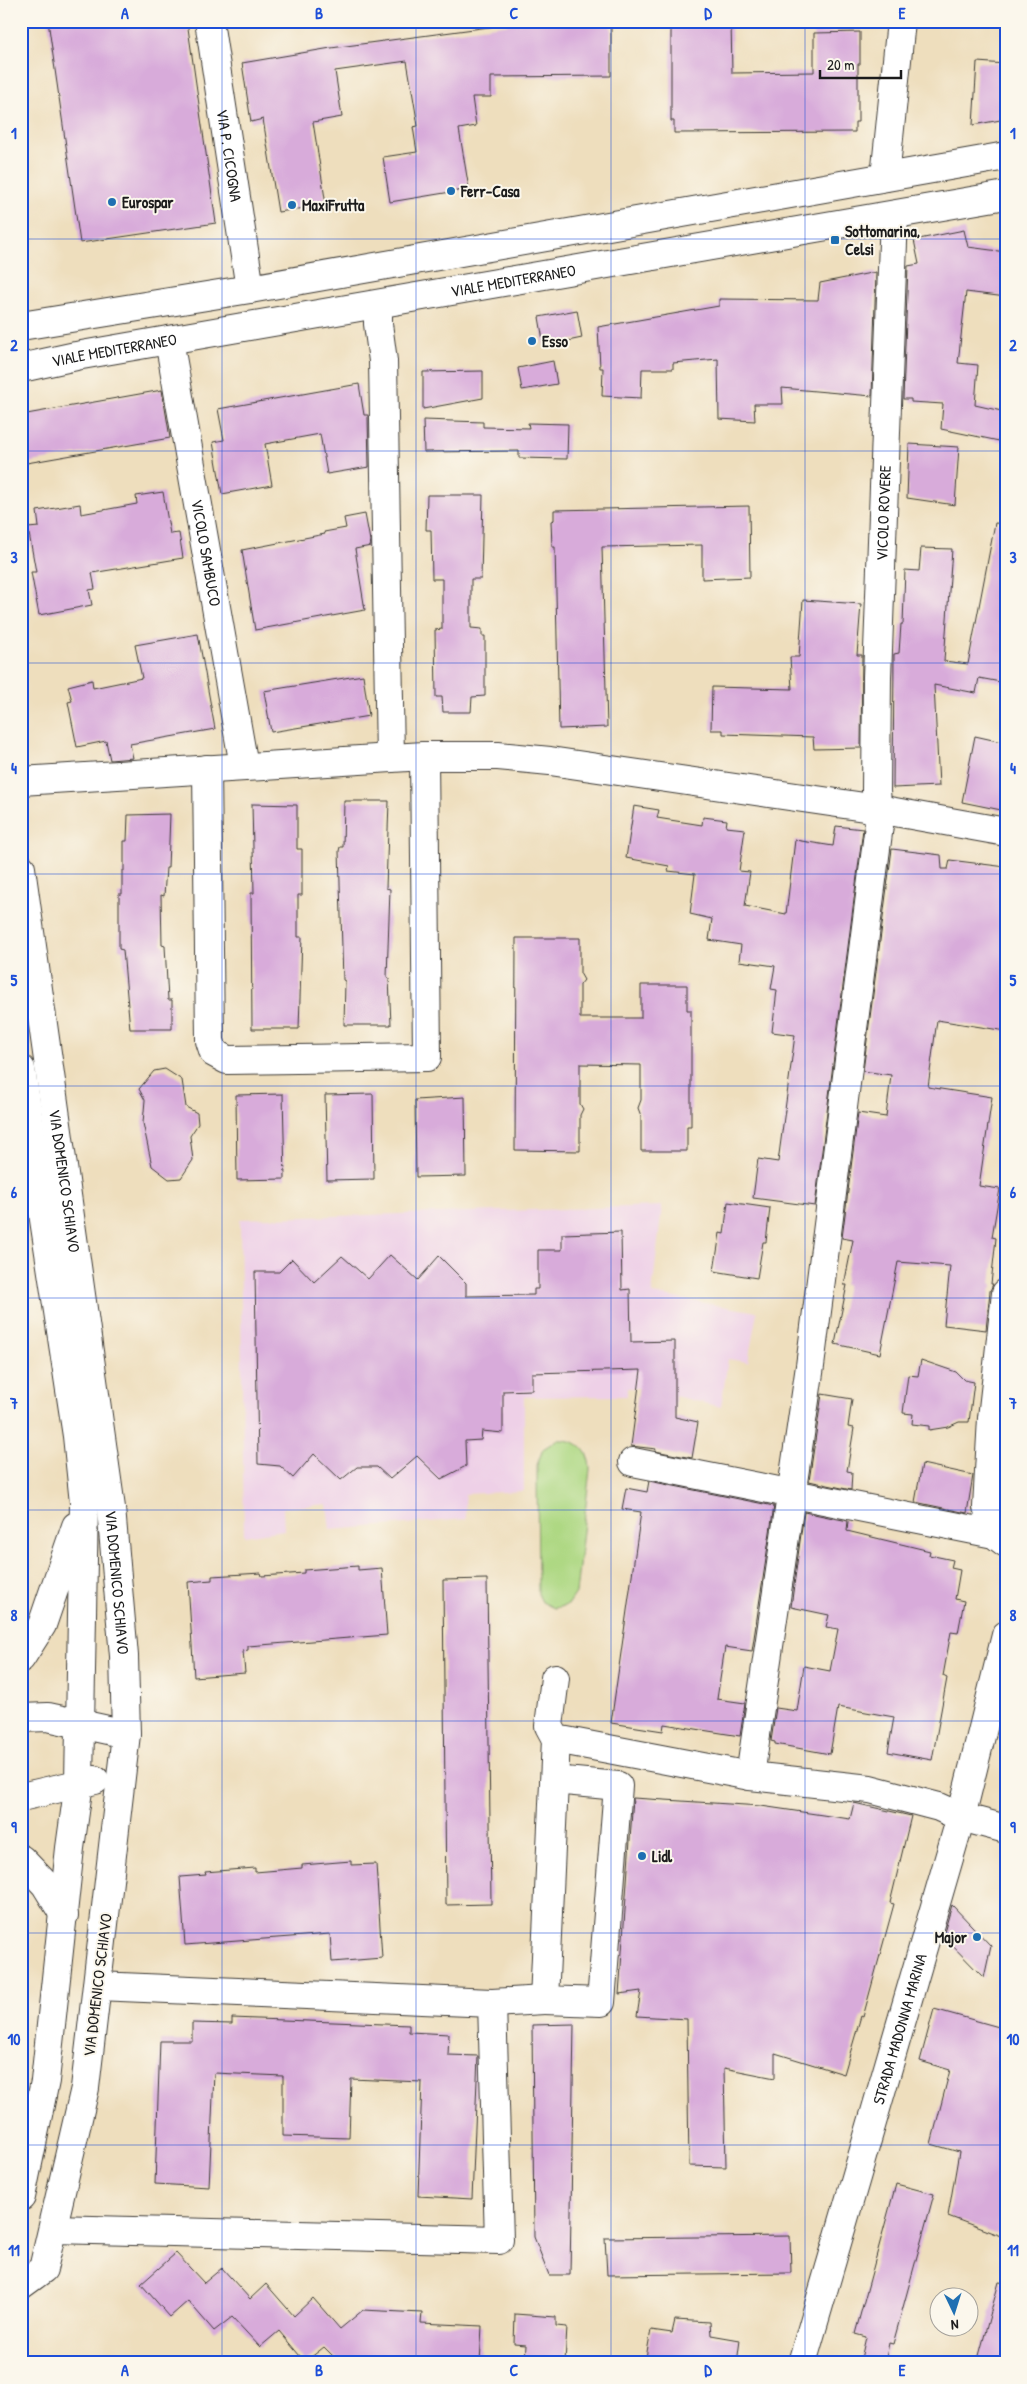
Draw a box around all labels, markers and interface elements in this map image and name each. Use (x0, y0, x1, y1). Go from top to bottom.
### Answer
text: A (121, 2, 129, 24)
text: B (315, 2, 323, 24)
text: C (510, 2, 519, 24)
text: D (704, 2, 712, 24)
text: E (898, 2, 906, 24)
scale bar (820, 48, 901, 80)
text: 20 m (827, 54, 854, 75)
street label: VIA P. CICOGNA (212, 108, 248, 203)
text: 1 (11, 122, 17, 144)
text: 1 (1010, 122, 1016, 144)
place label: Ferr-Casa (460, 180, 520, 202)
marker: Ferr-Casa (445, 185, 457, 197)
place label: Eurospar (122, 191, 174, 214)
place label: MaxiFrutta (302, 194, 365, 216)
marker: Eurospar (106, 196, 118, 208)
marker: MaxiFrutta (286, 199, 298, 211)
place label: Sottomarina, Celsi (845, 220, 920, 260)
marker: Sottomarina, Celsi (829, 234, 841, 246)
street label: VIALE MEDITERRANEO (449, 259, 578, 302)
street label: VIALE MEDITERRANEO (50, 328, 179, 372)
place label: Esso (542, 330, 568, 352)
text: 2 (10, 334, 18, 356)
text: 2 (1009, 334, 1017, 356)
marker: Esso (526, 335, 538, 347)
street label: VICOLO ROVERE (870, 465, 896, 561)
street label: VICOLO SAMBUCO (186, 497, 227, 608)
text: 3 (10, 546, 18, 568)
text: 3 (1009, 546, 1017, 568)
text: 4 (11, 757, 17, 779)
text: 4 (1010, 757, 1016, 779)
text: 5 (11, 969, 18, 991)
text: 5 (1010, 969, 1017, 991)
street label: VIA DOMENICO SCHIAVO (44, 1108, 86, 1254)
text: 6 (11, 1181, 18, 1203)
text: 6 (1010, 1181, 1017, 1203)
text: 7 (9, 1392, 18, 1414)
text: 7 (1008, 1392, 1017, 1414)
street label: VIA DOMENICO SCHIAVO (100, 1510, 135, 1655)
text: 8 (11, 1604, 18, 1626)
text: 8 (1010, 1604, 1017, 1626)
text: 9 (11, 1816, 17, 1838)
text: 9 (1010, 1816, 1016, 1838)
place label: Lidl (652, 1845, 673, 1867)
marker: Lidl (636, 1850, 648, 1862)
street label: VIA DOMENICO SCHIAVO (77, 1912, 117, 2058)
place label: Major (935, 1926, 968, 1948)
marker: Major (971, 1931, 983, 1943)
street label: STRADA MADONNA MARINA (867, 1951, 932, 2107)
text: 10 (8, 2028, 20, 2050)
text: 10 (1007, 2028, 1019, 2050)
text: 11 (8, 2239, 20, 2261)
text: 11 (1007, 2239, 1019, 2261)
north arrow (930, 2286, 980, 2336)
text: N (950, 2316, 959, 2335)
text: A (121, 2359, 129, 2381)
text: B (315, 2359, 323, 2381)
text: C (510, 2359, 519, 2381)
text: D (704, 2359, 712, 2381)
text: E (898, 2359, 906, 2381)

